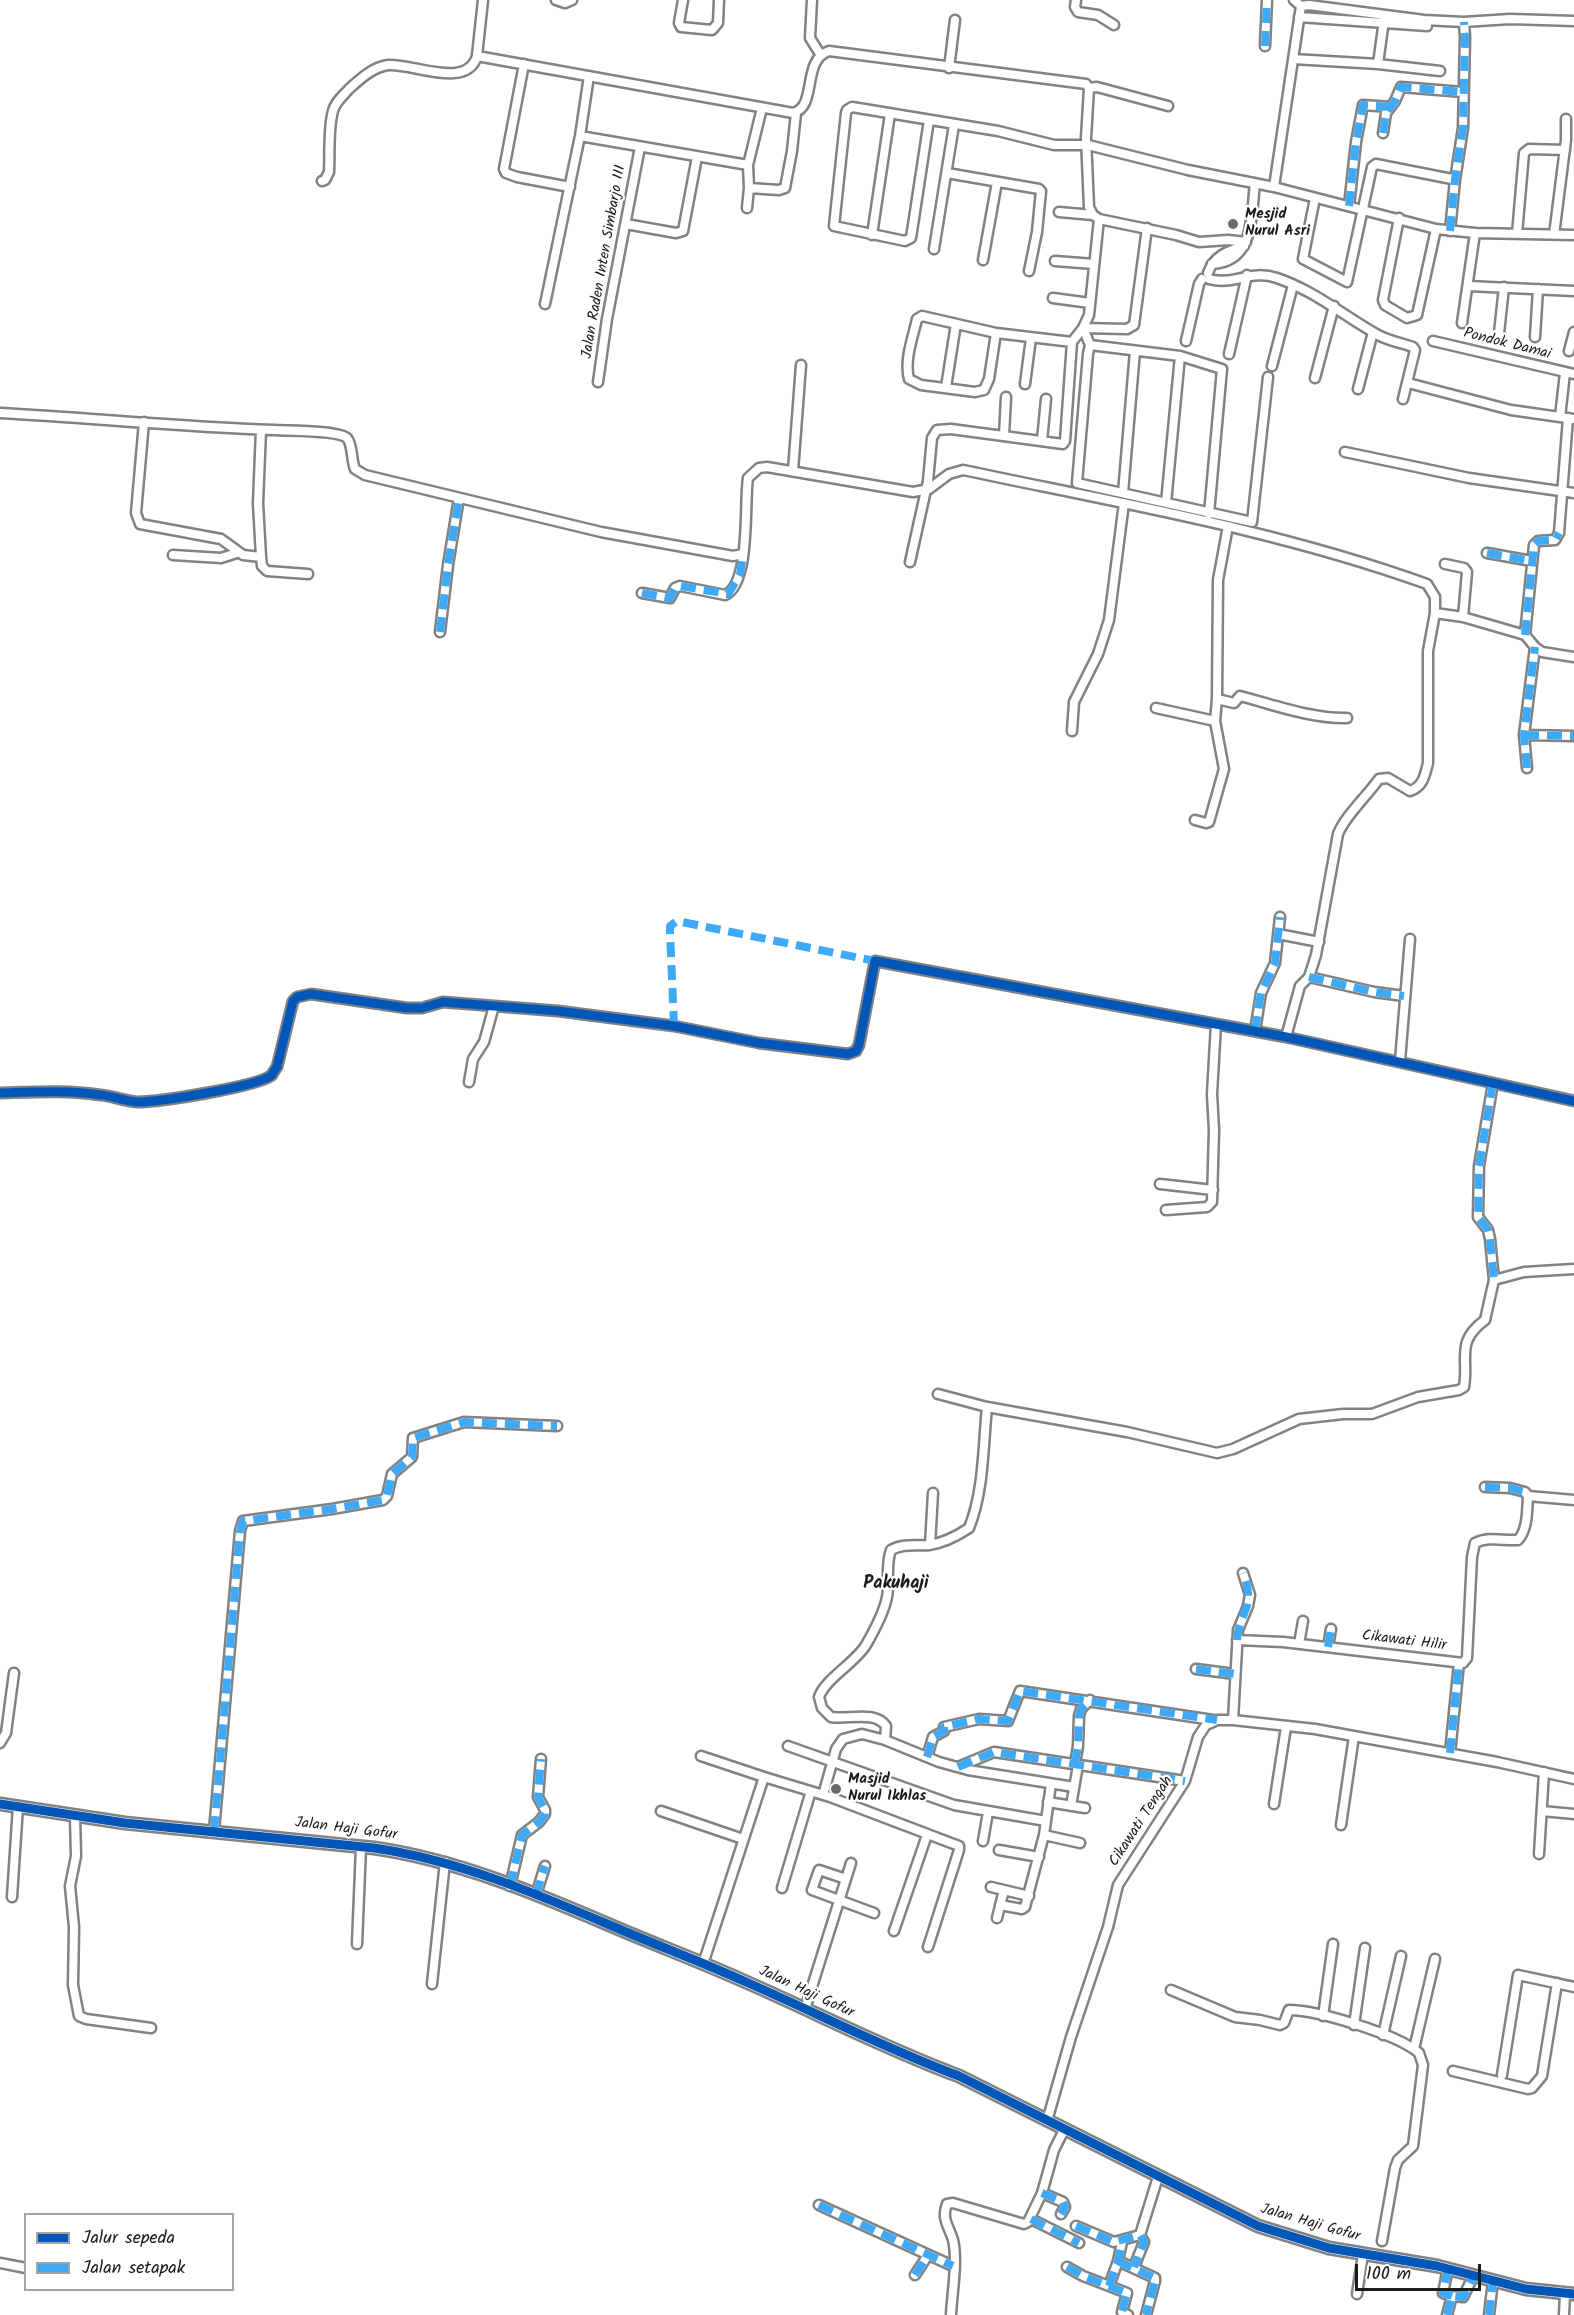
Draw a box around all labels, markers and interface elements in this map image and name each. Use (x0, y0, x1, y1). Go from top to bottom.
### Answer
street label: Jalan Raden Inten Simbarjo III (579, 164, 631, 360)
place label: Mesjid Nurul Asri (1245, 206, 1310, 241)
marker: Mesjid Nurul Asri (1226, 217, 1240, 231)
street label: Pondok Damai (1461, 325, 1553, 365)
district label: Pakuhaji (863, 1574, 929, 1596)
street label: Cikawati Hilir (1361, 1628, 1447, 1656)
place label: Masjid Nurul Ikhlas (848, 1771, 926, 1806)
street label: Cikawati Tengah (1106, 1773, 1178, 1871)
marker: Masjid Nurul Ikhlas (829, 1782, 843, 1796)
street label: Jalan Haji Gofur (294, 1815, 398, 1845)
street label: Jalan Haji Gofur (756, 1963, 856, 2023)
street label: Jalan Haji Gofur (1258, 2201, 1362, 2247)
legend (24, 2213, 234, 2291)
text: Jalur sepeda (82, 2224, 175, 2253)
scale bar (1358, 2252, 1484, 2290)
text: Jalan setapak (82, 2254, 185, 2283)
text: 100 m (1366, 2260, 1411, 2289)

